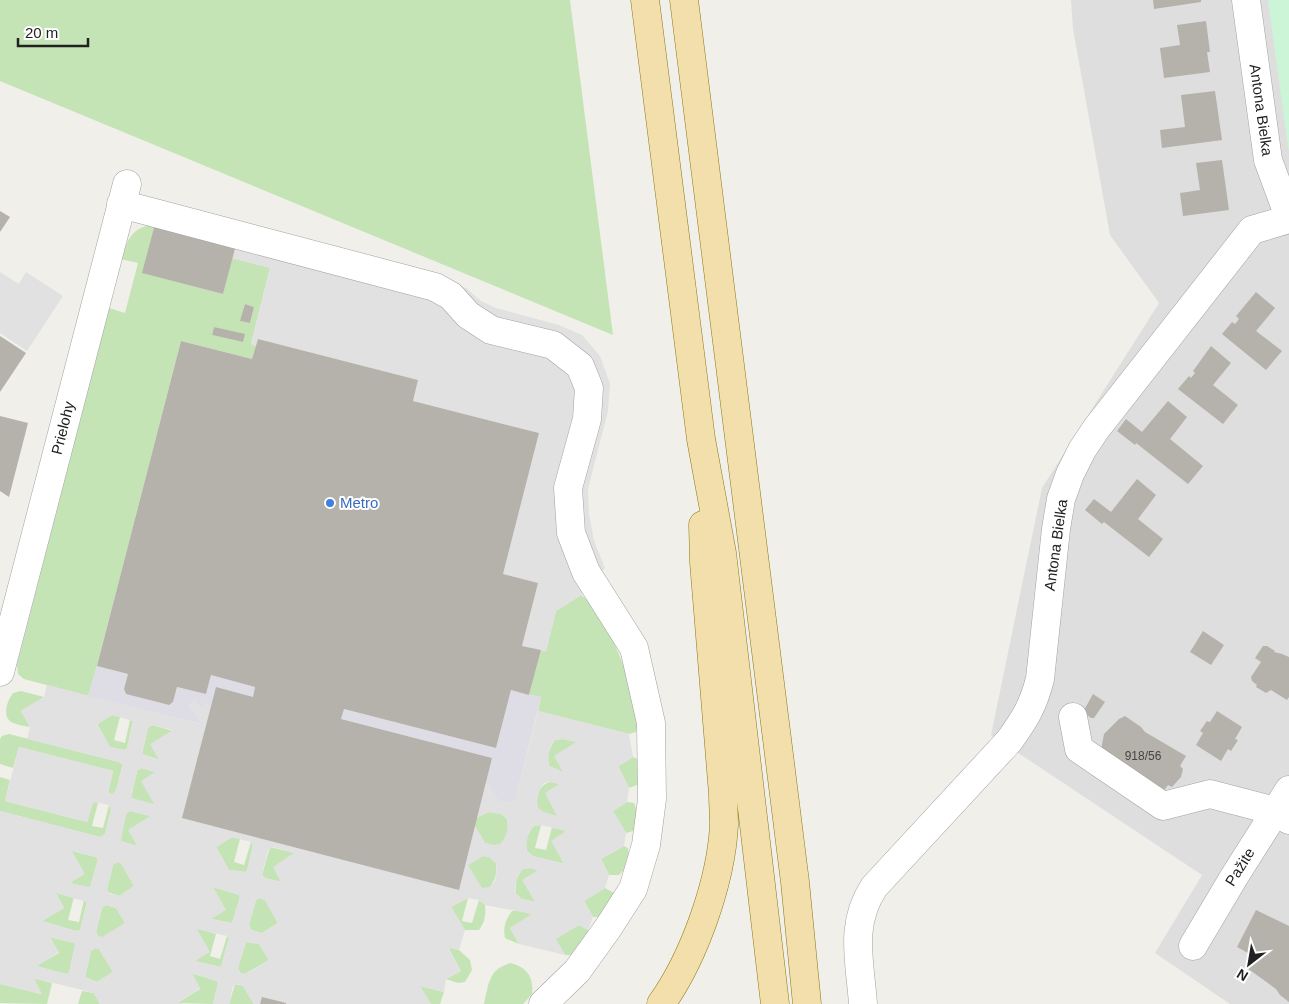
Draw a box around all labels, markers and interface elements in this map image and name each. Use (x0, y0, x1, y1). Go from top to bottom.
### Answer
scale bar (18, 15, 88, 47)
text: 20 m (25, 24, 58, 41)
street label: Antona Bielka (1247, 63, 1276, 158)
street label: Prielohy (48, 399, 77, 456)
place label: Metro (340, 494, 378, 511)
marker: Metro (324, 497, 336, 509)
street label: Antona Bielka (1041, 497, 1070, 592)
house number: 918/56 (1125, 749, 1162, 763)
street label: Pažite (1221, 845, 1258, 889)
north arrow (1224, 939, 1274, 989)
text: N (1234, 966, 1251, 985)

